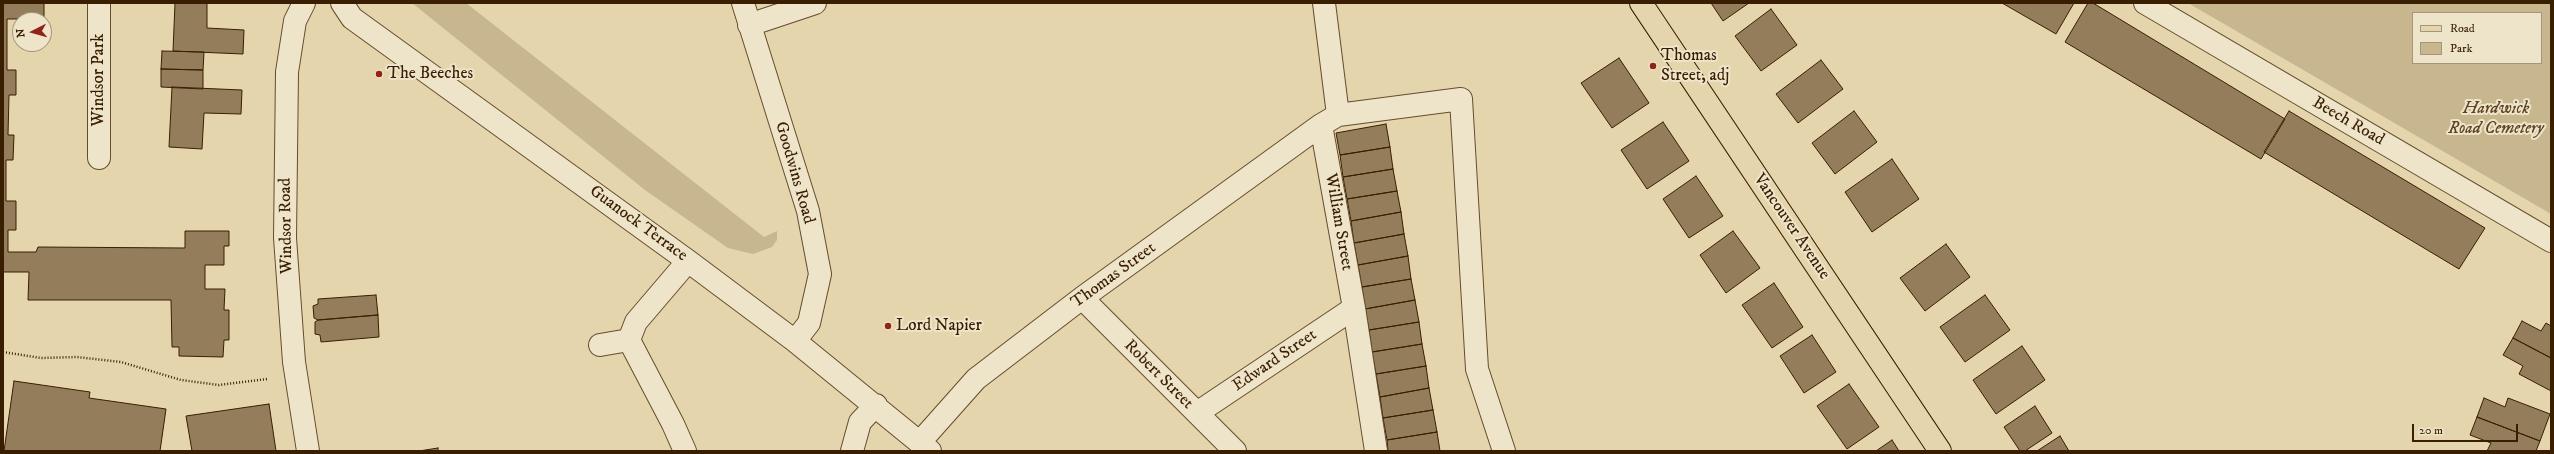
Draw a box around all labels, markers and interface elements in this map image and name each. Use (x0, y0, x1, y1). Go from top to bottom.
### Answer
north arrow (12, 12, 52, 52)
legend (2412, 12, 2542, 64)
text: Road (2450, 21, 2475, 36)
text: N (14, 28, 28, 38)
street label: Windsor Park (89, 34, 109, 126)
text: Park (2450, 41, 2472, 56)
place label: Thomas Street, adj (1661, 46, 1729, 86)
marker: Thomas Street, adj (1648, 61, 1658, 71)
place label: The Beeches (387, 64, 473, 84)
marker: The Beeches (374, 69, 384, 79)
street label: Beech Road (2308, 93, 2388, 151)
park label: Hardwick Road Cemetery (2448, 99, 2544, 139)
street label: Goodwins Road (770, 119, 818, 227)
street label: Vancouver Avenue (1748, 170, 1834, 284)
street label: William Street (1319, 172, 1357, 272)
street label: Windsor Road (276, 178, 298, 274)
street label: Guanock Terrace (585, 182, 691, 266)
street label: Thomas Street (1068, 238, 1160, 314)
place label: Lord Napier (896, 316, 982, 336)
marker: Lord Napier (883, 321, 893, 331)
street label: Edward Street (1229, 325, 1321, 397)
street label: Robert Street (1119, 336, 1197, 414)
scale bar (2414, 416, 2520, 442)
text: 20 m (2419, 423, 2443, 438)

